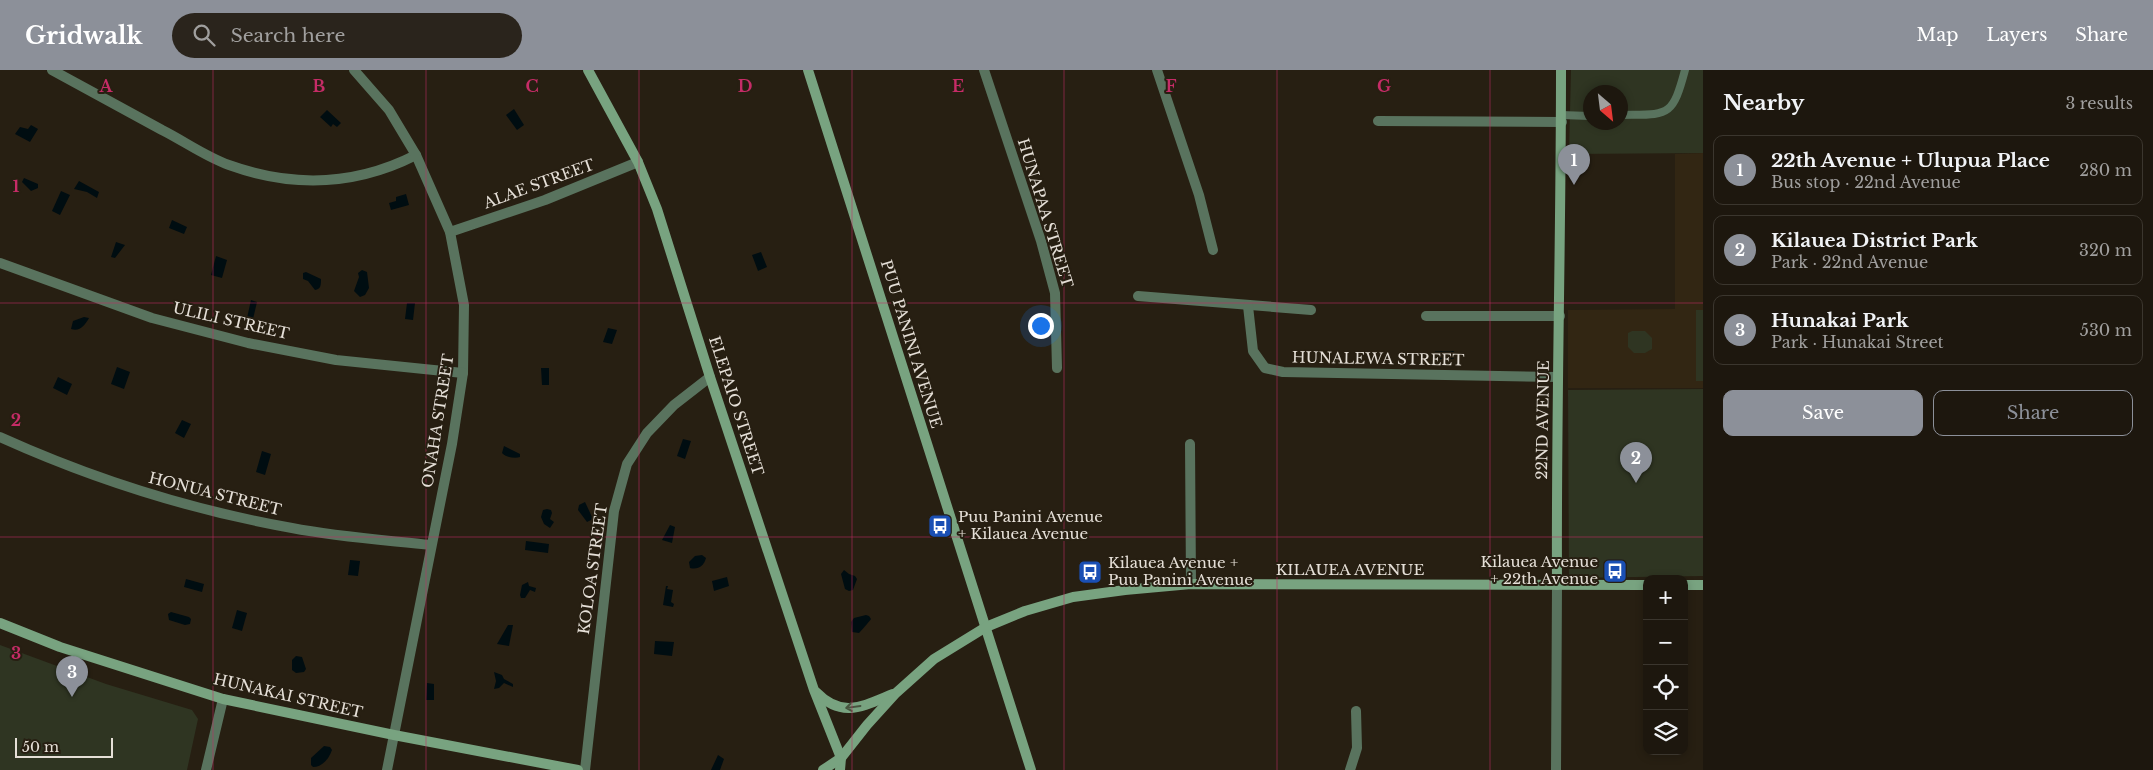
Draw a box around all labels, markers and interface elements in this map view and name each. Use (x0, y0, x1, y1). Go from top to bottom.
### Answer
search box (172, 13, 522, 58)
text: Gridwalk (25, 21, 142, 50)
icon: search (190, 21, 218, 49)
text: Search here (230, 24, 345, 47)
text: Map (1917, 24, 1958, 46)
text: Layers (1986, 24, 2047, 46)
text: Share (2075, 24, 2128, 46)
text: A (99, 76, 114, 96)
text: B (313, 76, 326, 96)
text: C (525, 76, 539, 96)
text: D (738, 76, 752, 96)
text: E (952, 76, 964, 96)
text: F (1165, 76, 1177, 96)
text: G (1377, 76, 1391, 96)
north arrow (1583, 85, 1628, 130)
text: Nearby (1723, 90, 1804, 116)
text: 3 results (2065, 93, 2133, 113)
street label: HUNAPAA STREET (1014, 136, 1077, 290)
pin: 1 (1558, 144, 1590, 185)
text: 22th Avenue + Ulupua Place (1771, 149, 2050, 172)
street label: ALAE STREET (480, 155, 597, 213)
text: 1 (1737, 160, 1743, 180)
text: 280 m (2079, 160, 2132, 180)
text: Bus stop · 22nd Avenue (1771, 172, 1961, 192)
text: 1 (13, 176, 20, 196)
text: Kilauea District Park (1771, 229, 1978, 252)
text: 2 (1735, 240, 1745, 260)
text: 320 m (2079, 240, 2132, 260)
text: Park · 22nd Avenue (1771, 252, 1928, 272)
street label: PUU PANINI AVENUE (877, 257, 946, 430)
street label: ULILI STREET (171, 298, 291, 343)
text: Hunakai Park (1771, 309, 1909, 332)
your location (1028, 313, 1054, 339)
text: 3 (1735, 320, 1745, 340)
text: 530 m (2080, 320, 2132, 340)
text: Park · Hunakai Street (1771, 332, 1944, 352)
street label: ELEPAIO STREET (705, 334, 768, 478)
street label: HUNALEWA STREET (1292, 347, 1464, 370)
street label: ONAHA STREET (418, 353, 457, 489)
street label: 22ND AVENUE (1532, 360, 1553, 480)
button: Save (1723, 390, 1923, 436)
button: Share (1933, 390, 2133, 436)
text: 2 (11, 410, 21, 430)
pin: 2 (1620, 442, 1652, 483)
street label: HONUA STREET (147, 468, 283, 519)
street label: KOLOA STREET (574, 502, 611, 636)
place label: Puu Panini Avenue + Kilauea Avenue (958, 507, 1103, 543)
bus stop icon: Puu Panini Avenue + Kilauea Avenue (927, 513, 953, 539)
place label: Kilauea Avenue + 22th Avenue (1480, 552, 1598, 588)
place label: Kilauea Avenue + Puu Panini Avenue (1108, 553, 1253, 589)
bus stop icon: Kilauea Avenue + 22th Avenue (1602, 558, 1628, 584)
bus stop icon: Kilauea Avenue + Puu Panini Avenue (1077, 559, 1103, 585)
street label: KILAUEA AVENUE (1276, 560, 1424, 579)
map controls (1643, 575, 1688, 755)
button: + (1643, 575, 1688, 620)
button: − (1643, 620, 1688, 665)
text: 3 (11, 643, 21, 663)
pin: 3 (56, 656, 88, 697)
button: locate (1643, 665, 1688, 710)
street label: HUNAKAI STREET (212, 669, 365, 722)
one-way arrow (846, 702, 862, 712)
button: layers (1643, 710, 1688, 755)
scale bar (15, 735, 112, 758)
text: 50 m (22, 738, 59, 756)

